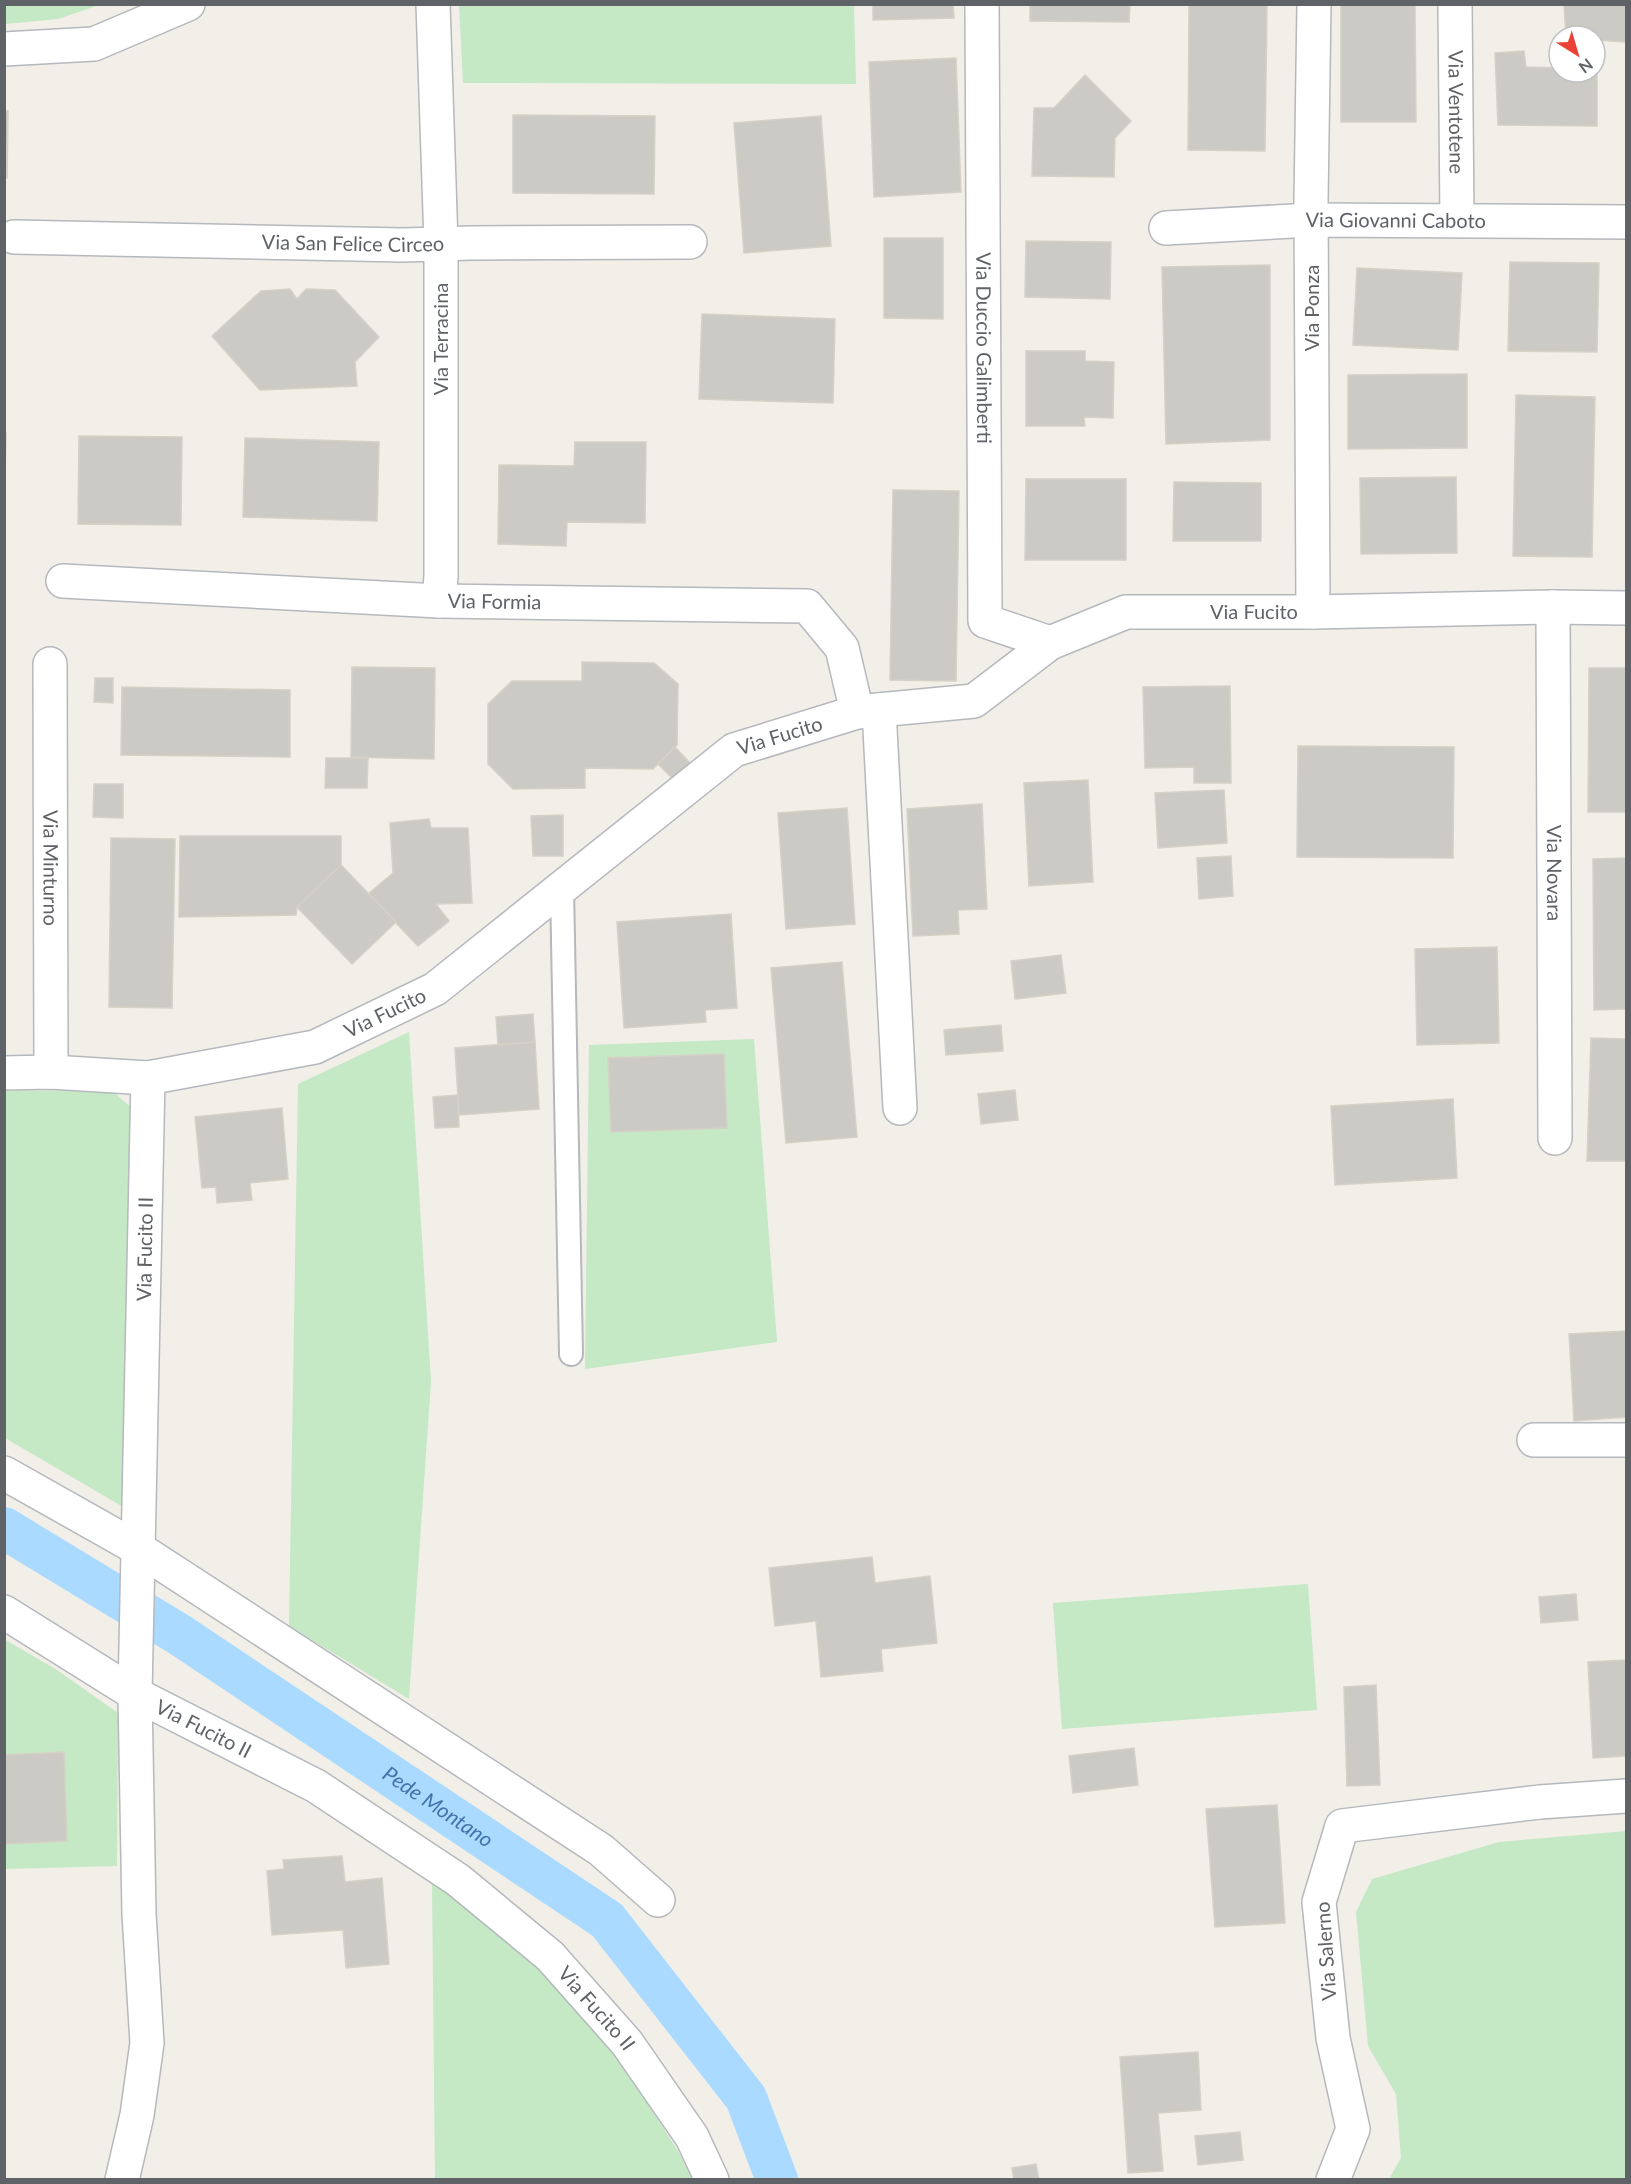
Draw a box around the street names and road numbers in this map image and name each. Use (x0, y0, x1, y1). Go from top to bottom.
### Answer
street label: Via Ventotene (1444, 50, 1470, 174)
street label: Via Giovanni Caboto (1306, 207, 1486, 232)
street label: Via San Felice Circeo (262, 229, 444, 256)
street label: Via Duccio Galimberti (972, 252, 997, 444)
street label: Via Ponza (1299, 265, 1323, 351)
street label: Via Terracina (428, 283, 452, 395)
street label: Via Formia (447, 588, 542, 613)
street label: Via Fucito (1210, 599, 1298, 623)
street label: Via Fucito (734, 710, 825, 759)
street label: Via Minturno (39, 810, 64, 926)
street label: Via Novara (1543, 825, 1567, 921)
street label: Via Fucito (340, 982, 430, 1042)
street label: Via Fucito II (131, 1197, 157, 1301)
street label: Via Fucito II (152, 1694, 256, 1762)
street label: Via Salerno (1310, 1901, 1340, 2001)
street label: Via Fucito II (554, 1961, 641, 2054)

